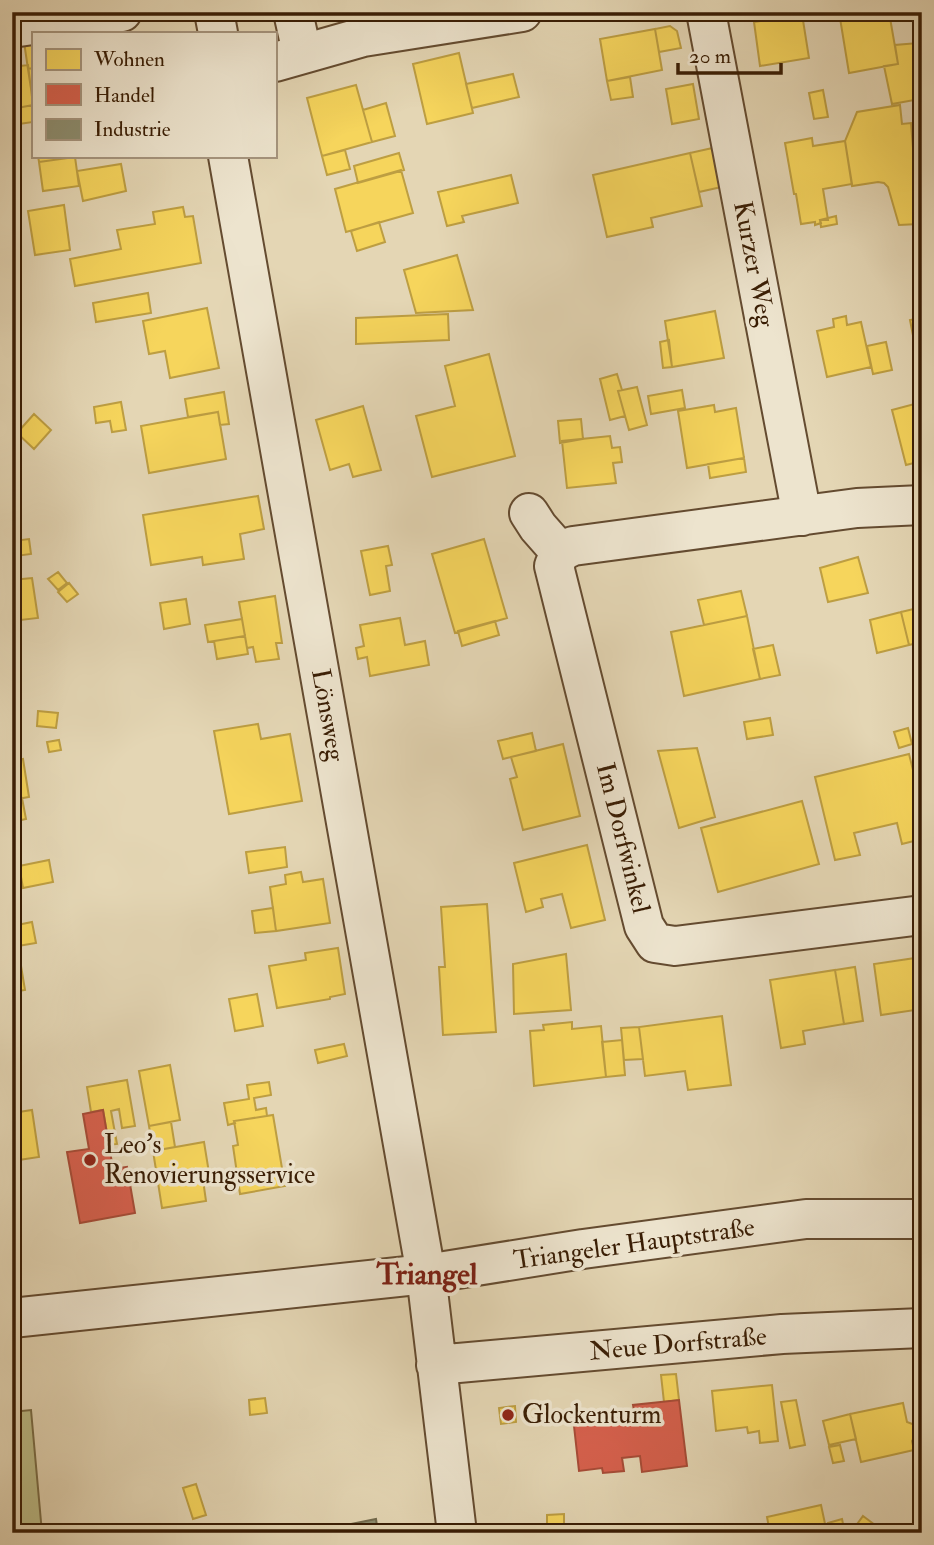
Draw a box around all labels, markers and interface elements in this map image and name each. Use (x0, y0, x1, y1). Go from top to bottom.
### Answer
legend (32, 32, 276, 158)
scale bar (678, 32, 782, 76)
text: 20 m (689, 43, 731, 70)
text: Wohnen (93, 46, 165, 73)
text: Handel (94, 82, 156, 109)
text: Industrie (94, 116, 171, 143)
street label: Kurzer Weg (726, 198, 782, 331)
street label: Lönsweg (304, 666, 352, 765)
street label: Im Dorfwinkel (589, 759, 657, 917)
place label: Leo's Renovierungsservice (104, 1129, 315, 1191)
marker: Leo's Renovierungsservice (82, 1152, 98, 1168)
street label: Triangeler Hauptstraße (511, 1211, 757, 1278)
district label: Triangel (376, 1256, 478, 1293)
street label: Neue Dorfstraße (588, 1320, 768, 1368)
place label: Glockenturm (522, 1399, 661, 1431)
marker: Glockenturm (500, 1407, 516, 1423)

